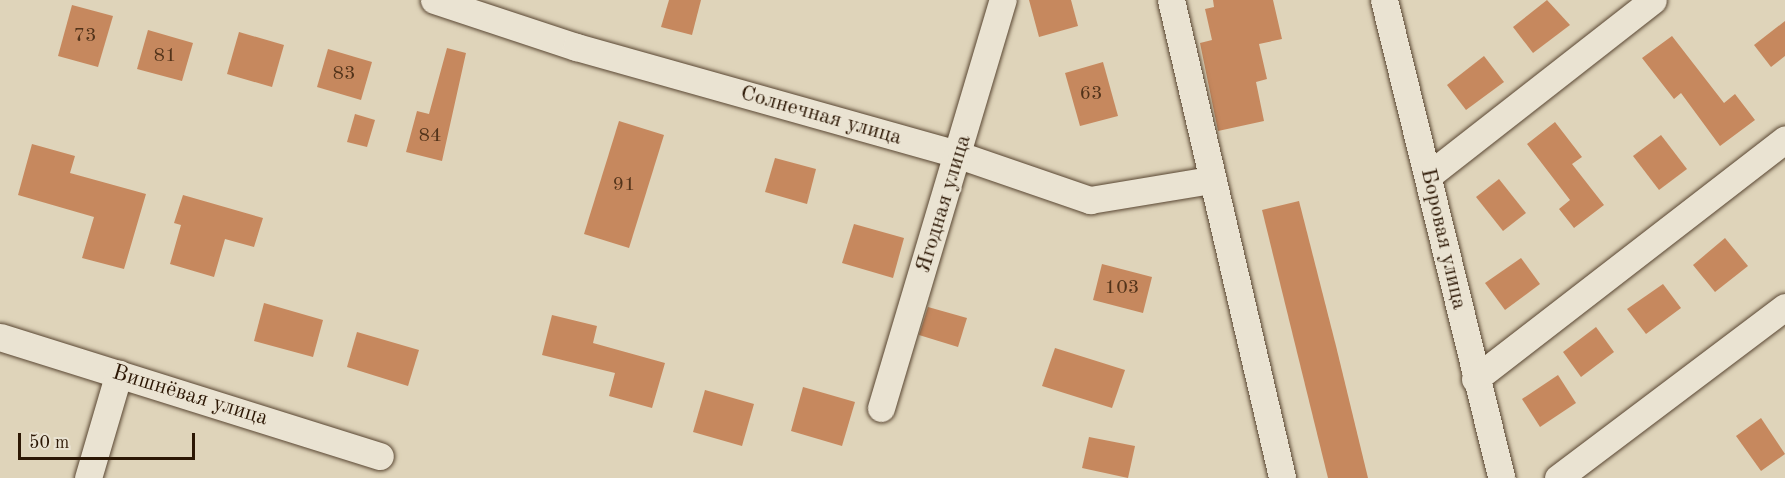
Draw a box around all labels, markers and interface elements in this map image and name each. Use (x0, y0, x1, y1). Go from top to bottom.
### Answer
house number: 73 (73, 24, 97, 48)
house number: 81 (153, 44, 177, 68)
house number: 83 (332, 62, 356, 86)
street label: Солнечная улица (737, 80, 905, 152)
house number: 63 (1079, 82, 1103, 106)
house number: 84 (418, 124, 442, 148)
street label: Ягодная улица (910, 132, 978, 276)
street label: Боровая улица (1414, 166, 1472, 312)
house number: 91 (612, 173, 636, 197)
house number: 103 (1105, 276, 1139, 300)
street label: Вишнёвая улица (109, 360, 271, 432)
scale bar (21, 421, 198, 459)
text: 50 m (29, 434, 69, 452)

